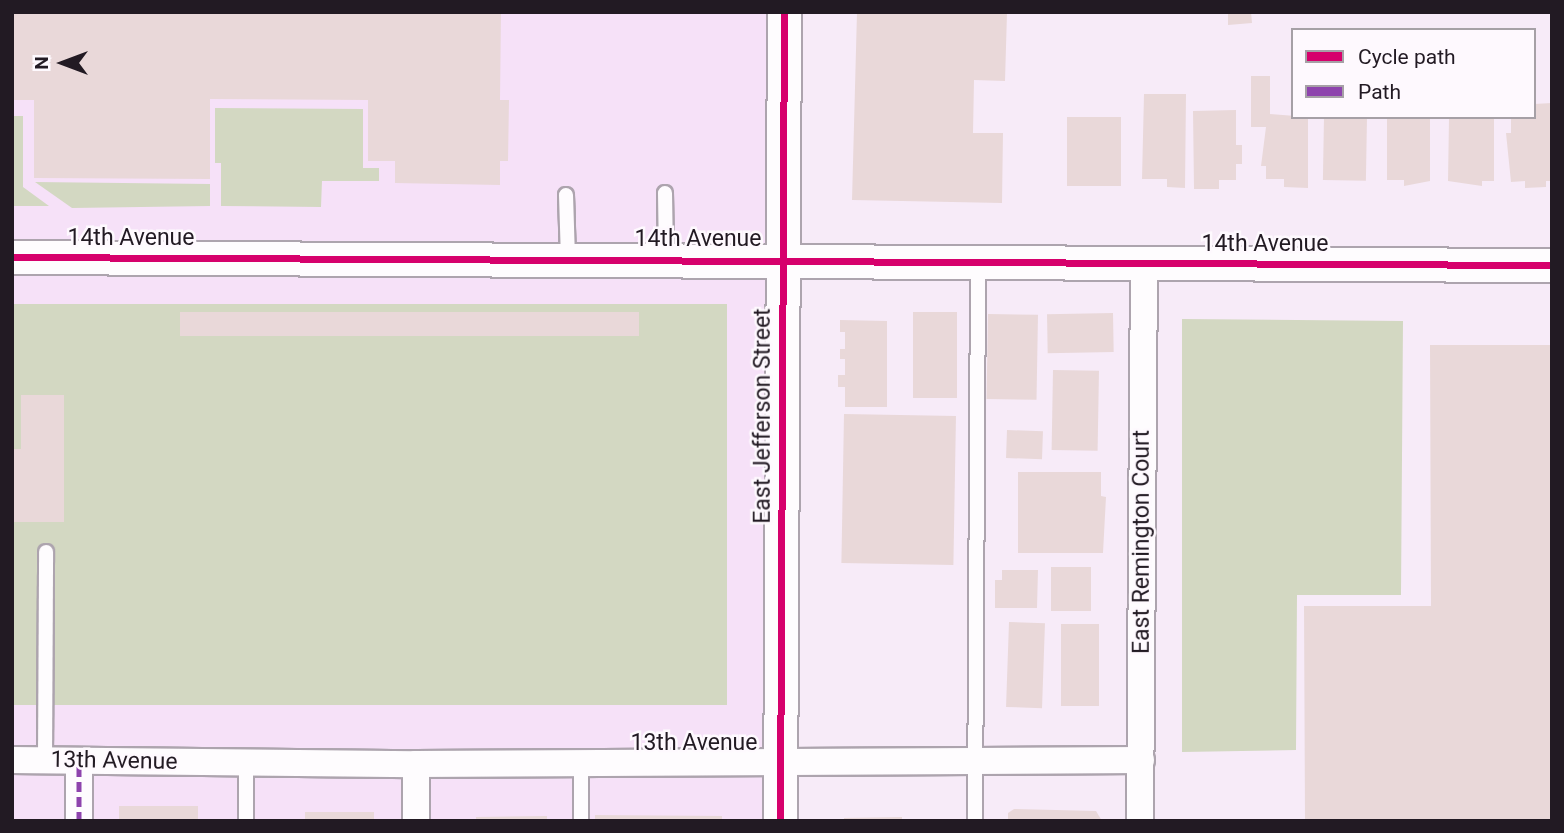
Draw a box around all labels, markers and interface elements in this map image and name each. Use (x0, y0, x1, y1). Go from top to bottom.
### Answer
north arrow (28, 28, 98, 98)
legend (1291, 28, 1536, 119)
text: Cycle path (1358, 45, 1456, 69)
text: N (30, 56, 53, 70)
text: Path (1358, 80, 1401, 104)
street label: 14th Avenue (68, 224, 194, 252)
street label: 14th Avenue (635, 225, 761, 253)
street label: 14th Avenue (1202, 230, 1328, 258)
street label: East Jefferson Street (749, 308, 777, 524)
street label: East Remington Court (1128, 430, 1156, 654)
street label: 13th Avenue (631, 729, 757, 757)
street label: 13th Avenue (50, 746, 178, 776)

